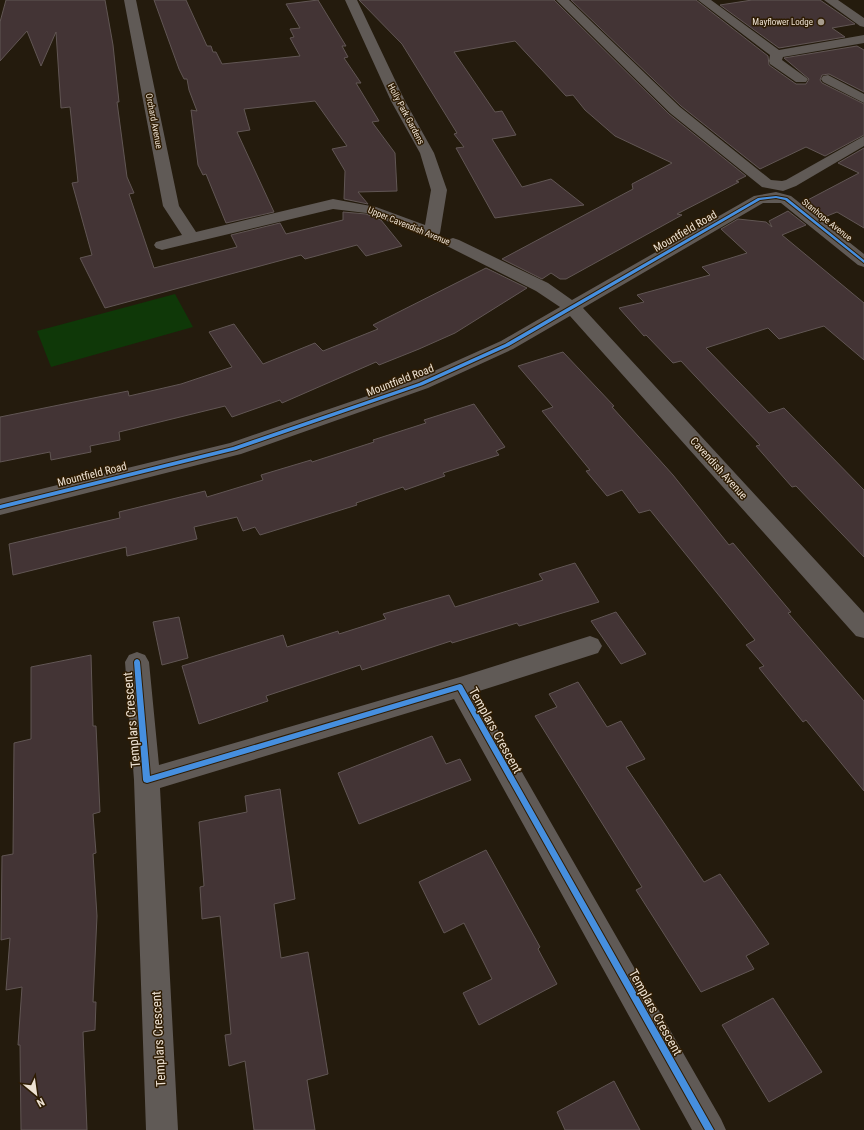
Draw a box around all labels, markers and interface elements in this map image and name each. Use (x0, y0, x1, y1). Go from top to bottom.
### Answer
place label: Mayflower Lodge (752, 17, 813, 27)
marker: Mayflower Lodge (816, 17, 826, 27)
street label: Holly Park Gardens (386, 82, 426, 146)
street label: Orchard Avenue (144, 93, 164, 149)
street label: Stanhope Avenue (800, 197, 854, 243)
street label: Upper Cavendish Avenue (366, 205, 452, 247)
street label: Mountfield Road (651, 208, 719, 255)
street label: Mountfield Road (365, 362, 436, 399)
street label: Cavendish Avenue (687, 435, 750, 502)
street label: Mountfield Road (56, 460, 128, 489)
street label: Templars Crescent (120, 671, 143, 768)
street label: Templars Crescent (466, 685, 525, 776)
street label: Templars Crescent (626, 967, 685, 1058)
street label: Templars Crescent (148, 991, 169, 1087)
north arrow (16, 1074, 56, 1114)
text: N (34, 1095, 47, 1110)

